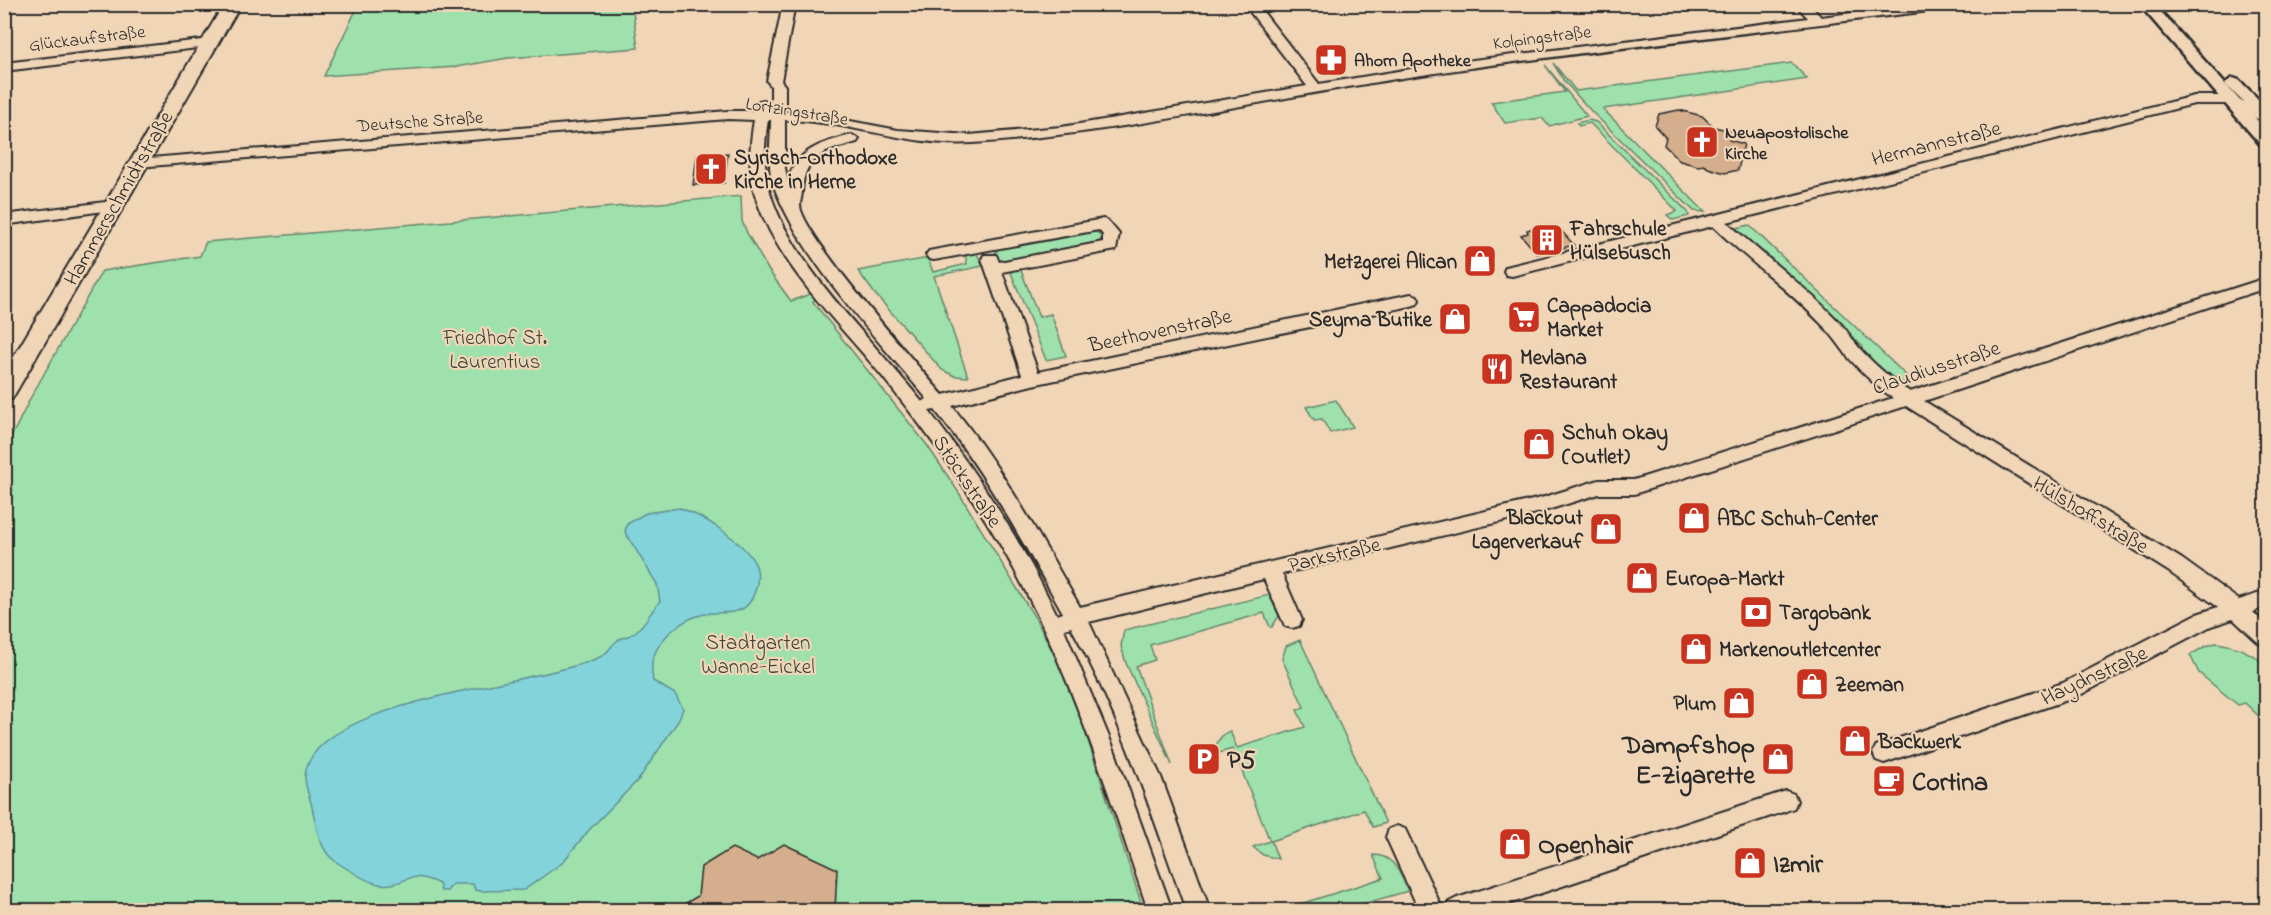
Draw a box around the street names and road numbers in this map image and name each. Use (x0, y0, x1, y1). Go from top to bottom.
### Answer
street label: Glückaufstraße (28, 20, 148, 60)
street label: Kolpingstraße (1492, 20, 1594, 59)
street label: Lortzingstraße (743, 92, 851, 135)
street label: Hammerschmidtstraße (57, 106, 182, 292)
street label: Deutsche Straße (355, 106, 485, 140)
street label: Hermannstraße (1869, 114, 2005, 176)
street label: Beethovenstraße (1085, 302, 1235, 362)
street label: Claudiusstraße (1869, 334, 2005, 404)
street label: Stöckstraße (924, 430, 1009, 535)
street label: Hülshoffstraße (2026, 469, 2154, 562)
street label: Parkstraße (1285, 531, 1384, 581)
street label: Haydnstraße (2037, 639, 2154, 716)

